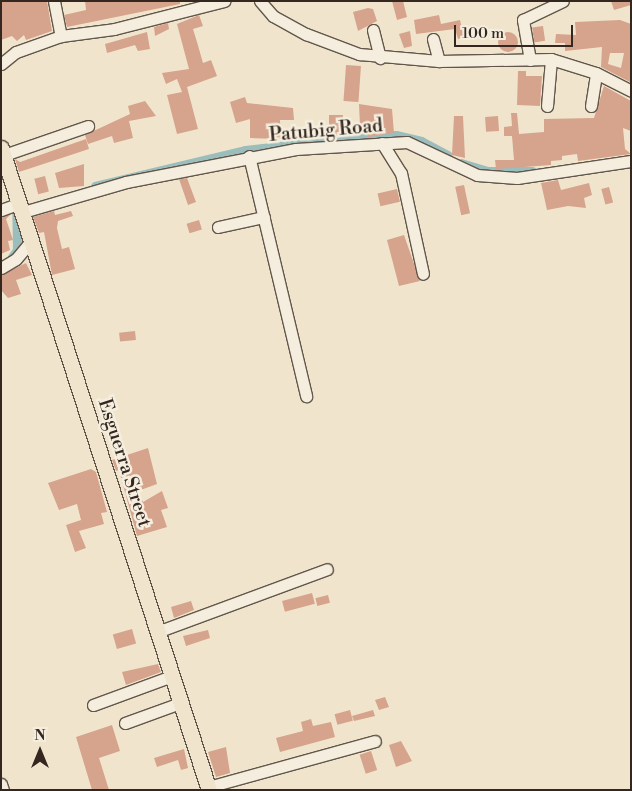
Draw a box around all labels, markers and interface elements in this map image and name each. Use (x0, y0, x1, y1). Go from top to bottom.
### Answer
scale bar (457, 15, 576, 47)
text: 100 m (462, 24, 504, 43)
street label: Patubig Road (268, 115, 384, 147)
street label: Esguerra Street (93, 396, 155, 530)
north arrow (15, 726, 65, 776)
text: N (34, 727, 46, 745)

